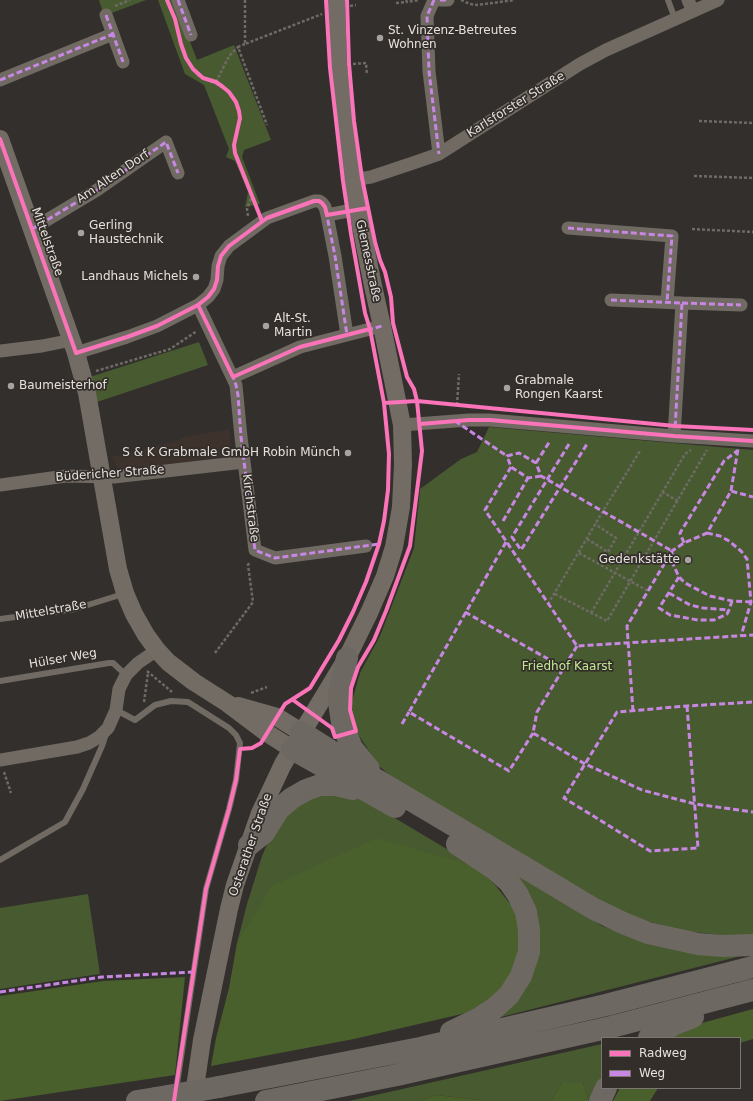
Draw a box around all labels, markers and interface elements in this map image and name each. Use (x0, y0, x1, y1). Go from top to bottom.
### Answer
place label: St. Vinzenz-Betreutes Wohnen (388, 24, 517, 52)
marker: St. Vinzenz-Betreutes Wohnen (375, 33, 385, 43)
street label: Karlsforster Straße (464, 69, 568, 141)
street label: Am Alten Dorf (74, 147, 152, 207)
street label: Mittelstraße (28, 206, 66, 278)
place label: Gerling Haustechnik (89, 219, 163, 247)
street label: Giemesstraße (352, 219, 384, 303)
marker: Gerling Haustechnik (76, 228, 86, 238)
place label: Landhaus Michels (81, 270, 188, 284)
marker: Landhaus Michels (191, 272, 201, 282)
place label: Alt-St. Martin (274, 312, 312, 340)
marker: Alt-St. Martin (261, 321, 271, 331)
place label: Grabmale Rongen Kaarst (515, 374, 602, 402)
place label: Baumeisterhof (19, 379, 107, 393)
marker: Baumeisterhof (6, 381, 16, 391)
marker: Grabmale Rongen Kaarst (502, 383, 512, 393)
place label: S & K Grabmale GmbH Robin Münch (122, 446, 340, 460)
marker: S & K Grabmale GmbH Robin Münch (343, 448, 353, 458)
street label: Büdericher Straße (55, 463, 165, 485)
street label: Kirchstraße (239, 473, 261, 543)
place label: Gedenkstätte (599, 553, 680, 567)
marker: Gedenkstätte (683, 555, 693, 565)
street label: Mittelstraße (14, 598, 88, 624)
street label: Hülser Weg (28, 646, 98, 672)
park label: Friedhof Kaarst (522, 660, 612, 674)
street label: Osterather Straße (227, 792, 275, 898)
legend (601, 1037, 741, 1089)
text: Radweg (639, 1046, 687, 1060)
text: Weg (639, 1066, 665, 1080)

